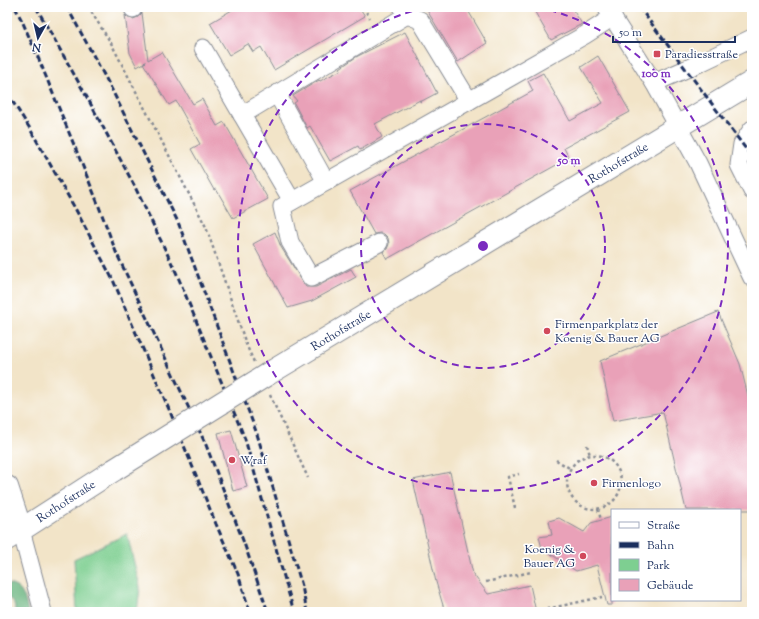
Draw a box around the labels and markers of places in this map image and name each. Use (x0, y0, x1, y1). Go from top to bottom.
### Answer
place label: Paradiesstraße (665, 46, 738, 64)
marker: Paradiesstraße (652, 49, 662, 59)
centre of rings (476, 239, 490, 253)
place label: Firmenparkplatz der Koenig & Bauer AG (555, 316, 660, 348)
marker: Firmenparkplatz der Koenig & Bauer AG (542, 326, 552, 336)
place label: Wraf (240, 452, 268, 470)
marker: Wraf (227, 455, 237, 465)
place label: Firmenlogo (602, 475, 661, 493)
marker: Firmenlogo (589, 478, 599, 488)
place label: Koenig & Bauer AG (524, 541, 576, 573)
marker: Koenig & Bauer AG (578, 551, 588, 561)

